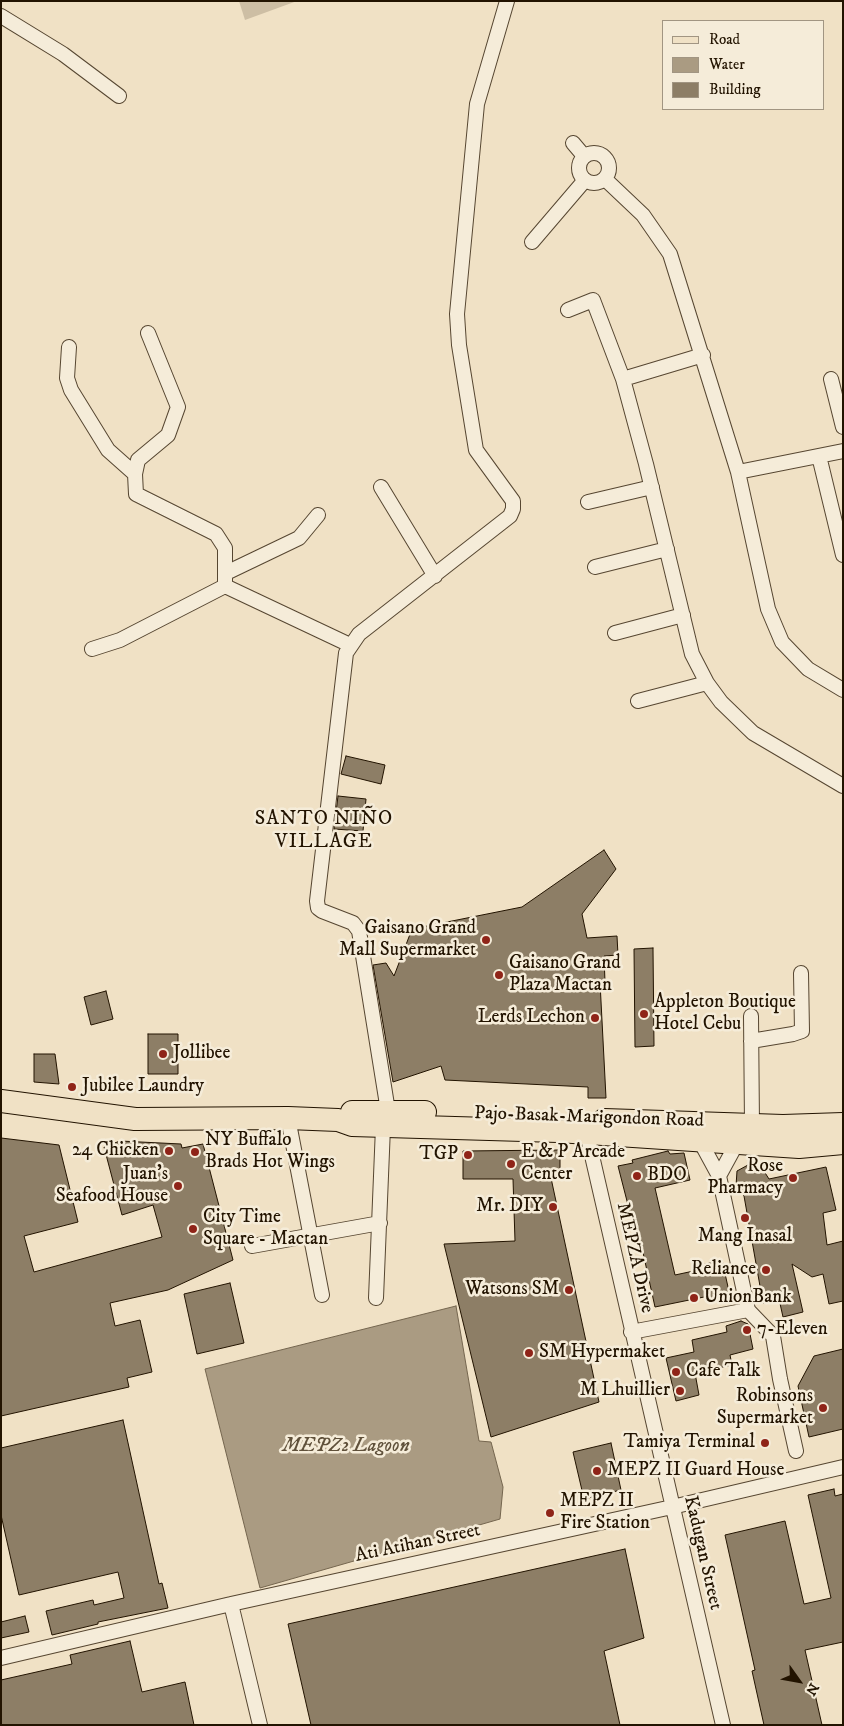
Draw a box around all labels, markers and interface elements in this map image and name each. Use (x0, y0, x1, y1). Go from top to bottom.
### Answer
legend (662, 20, 824, 110)
text: Road (709, 30, 740, 49)
text: Water (709, 55, 745, 74)
text: Building (709, 80, 761, 99)
district label: SANTO NIÑO VILLAGE (254, 808, 394, 855)
place label: Gaisano Grand Mall Supermarket (339, 918, 476, 962)
marker: Gaisano Grand Mall Supermarket (480, 934, 492, 946)
place label: Gaisano Grand Plaza Mactan (509, 953, 621, 997)
marker: Gaisano Grand Plaza Mactan (493, 969, 505, 981)
place label: Appleton Boutique Hotel Cebu (654, 992, 796, 1036)
place label: Lerds Lechon (478, 1007, 585, 1029)
marker: Appleton Boutique Hotel Cebu (638, 1008, 650, 1020)
marker: Lerds Lechon (589, 1012, 601, 1024)
place label: Jollibee (173, 1043, 230, 1065)
marker: Jollibee (157, 1048, 169, 1060)
place label: Jubilee Laundry (82, 1076, 204, 1098)
marker: Jubilee Laundry (66, 1081, 78, 1093)
street label: Pajo-Basak-Marigondon Road (474, 1103, 704, 1133)
place label: NY Buffalo Brads Hot Wings (205, 1130, 335, 1174)
place label: 24 Chicken (72, 1140, 159, 1162)
place label: E & P Arcade Center (521, 1142, 625, 1186)
place label: TGP (419, 1144, 458, 1166)
marker: 24 Chicken (163, 1145, 175, 1157)
marker: NY Buffalo Brads Hot Wings (189, 1146, 201, 1158)
marker: TGP (462, 1149, 474, 1161)
place label: Rose Pharmacy (707, 1156, 783, 1200)
marker: E & P Arcade Center (505, 1158, 517, 1170)
place label: Juan's Seafood House (56, 1164, 168, 1208)
place label: BDO (647, 1165, 687, 1187)
marker: BDO (631, 1170, 643, 1182)
marker: Rose Pharmacy (787, 1172, 799, 1184)
marker: Juan's Seafood House (172, 1180, 184, 1192)
place label: Mr. DIY (476, 1196, 543, 1218)
marker: Mr. DIY (547, 1201, 559, 1213)
street label: MEPZA Drive (610, 1201, 658, 1315)
place label: City Time Square - Mactan (203, 1207, 328, 1251)
marker: Mang Inasal (739, 1212, 751, 1224)
marker: City Time Square - Mactan (187, 1223, 199, 1235)
place label: Mang Inasal (698, 1226, 792, 1248)
place label: Reliance (691, 1259, 756, 1281)
marker: Reliance (760, 1264, 772, 1276)
place label: Watsons SM (465, 1279, 559, 1301)
marker: Watsons SM (563, 1284, 575, 1296)
place label: UnionBank (704, 1287, 792, 1309)
marker: UnionBank (688, 1292, 700, 1304)
place label: 7-Eleven (757, 1319, 828, 1341)
marker: 7-Eleven (741, 1324, 753, 1336)
place label: SM Hypermaket (539, 1342, 665, 1364)
marker: SM Hypermaket (523, 1347, 535, 1359)
place label: Cafe Talk (686, 1361, 761, 1383)
marker: Cafe Talk (670, 1366, 682, 1378)
place label: M Lhuillier (580, 1380, 670, 1402)
marker: M Lhuillier (674, 1385, 686, 1397)
place label: Robinsons Supermarket (717, 1386, 813, 1430)
marker: Robinsons Supermarket (817, 1402, 829, 1414)
place label: Tamiya Terminal (624, 1432, 755, 1454)
water label: MEPZ2 Lagoon (282, 1435, 410, 1459)
marker: Tamiya Terminal (759, 1437, 771, 1449)
place label: MEPZ II Guard House (607, 1460, 784, 1482)
marker: MEPZ II Guard House (591, 1465, 603, 1477)
place label: MEPZ II Fire Station (560, 1491, 650, 1535)
street label: Kadugan Street (678, 1494, 726, 1612)
marker: MEPZ II Fire Station (544, 1507, 556, 1519)
street label: Ati Atihan Street (353, 1520, 483, 1568)
north arrow (774, 1656, 824, 1706)
text: N (801, 1679, 822, 1699)

